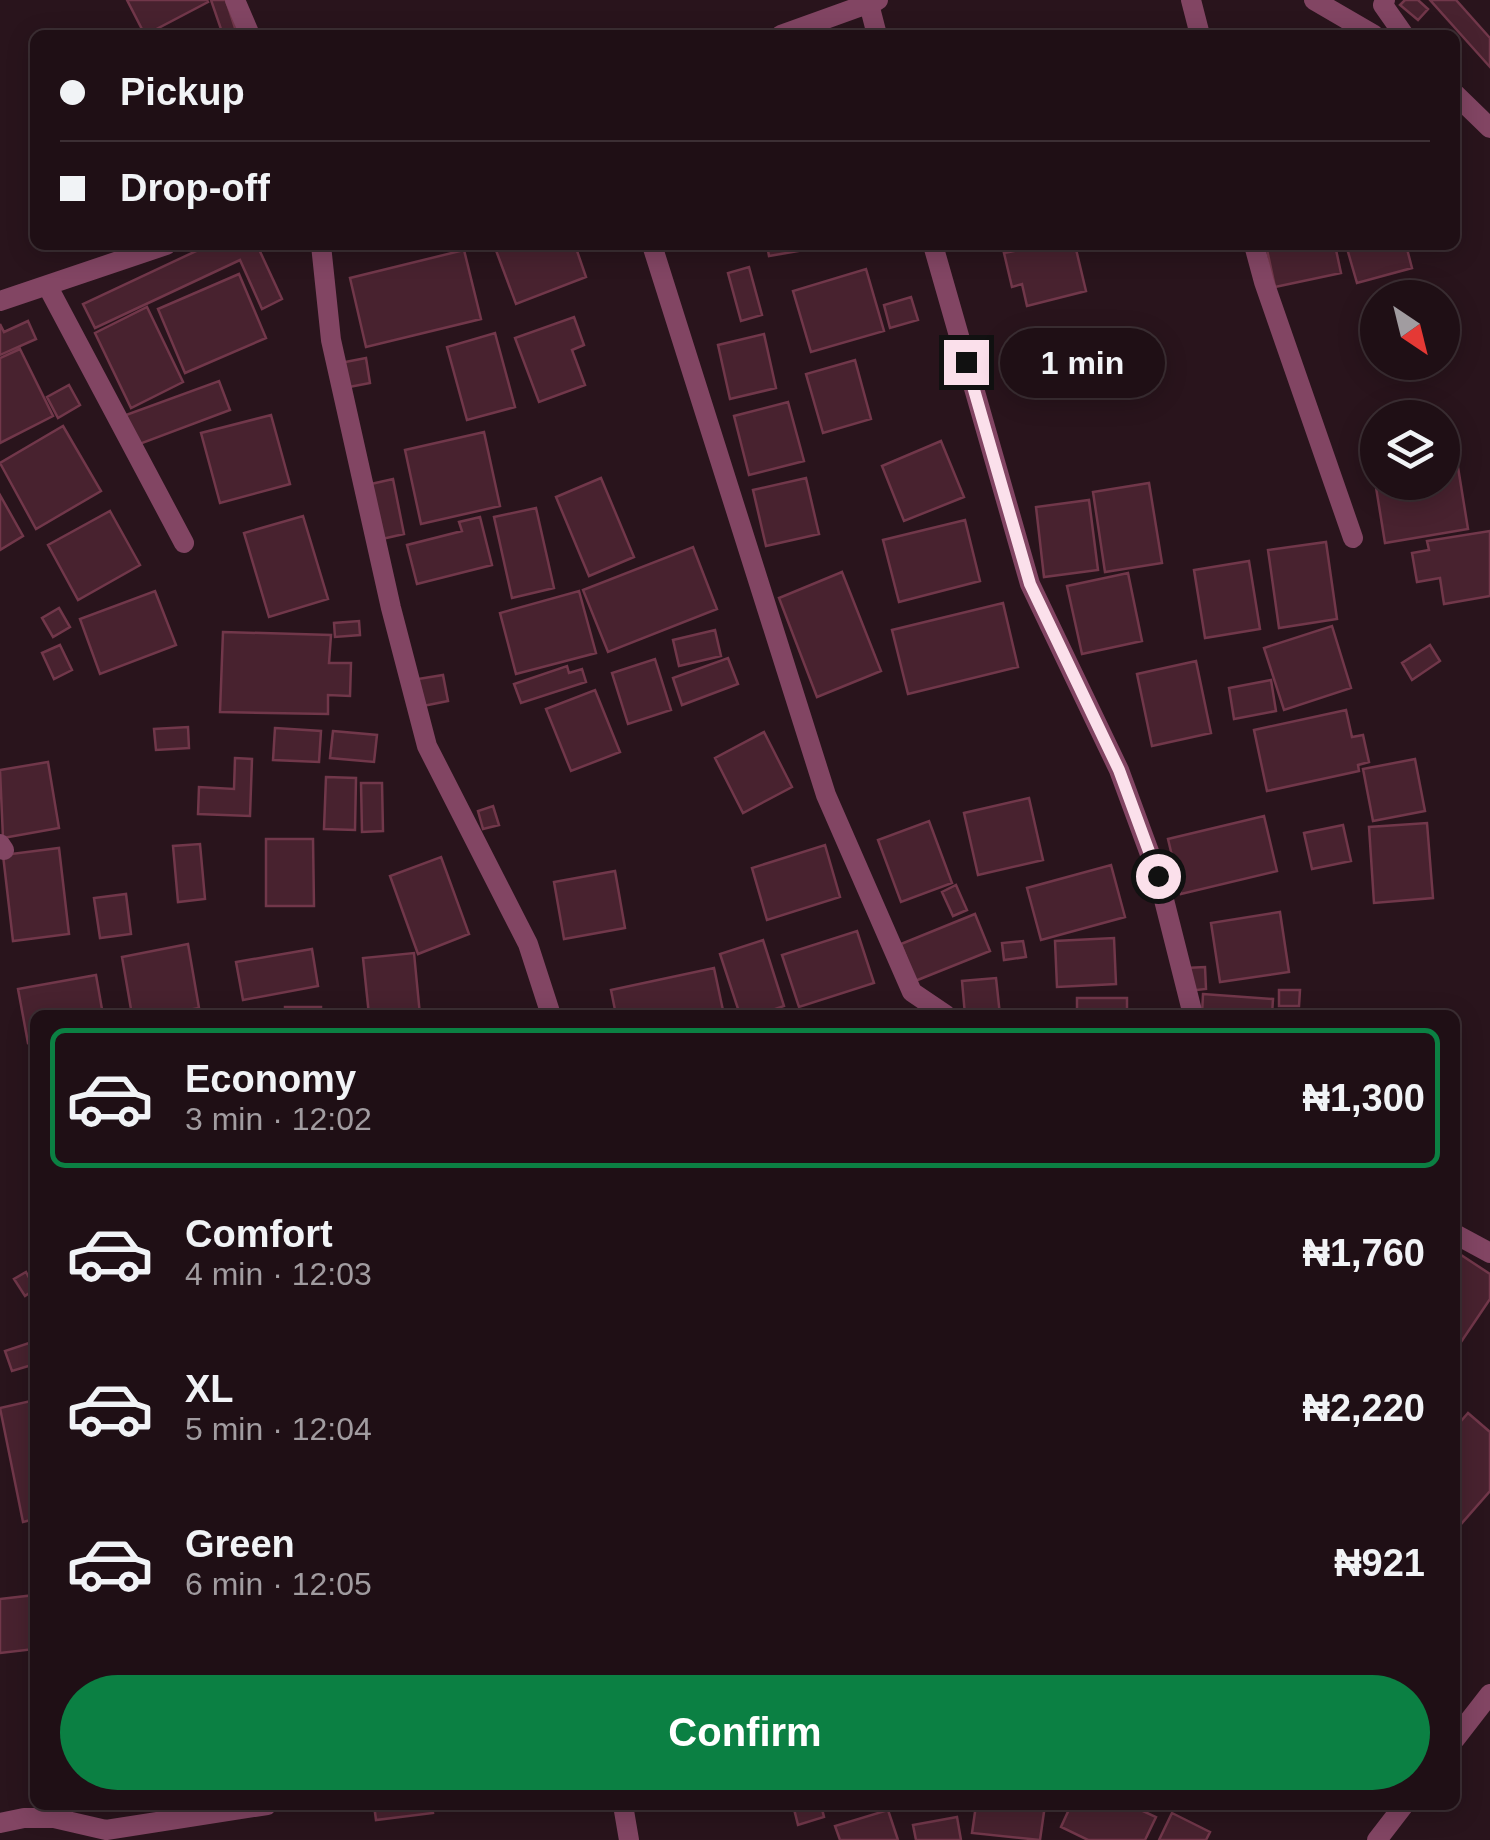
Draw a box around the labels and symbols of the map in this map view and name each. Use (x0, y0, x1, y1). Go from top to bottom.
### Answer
north arrow (1360, 280, 1460, 380)
callout: 1 min (1001, 327, 1166, 397)
route end (944, 340, 989, 385)
route start (1136, 854, 1181, 899)

